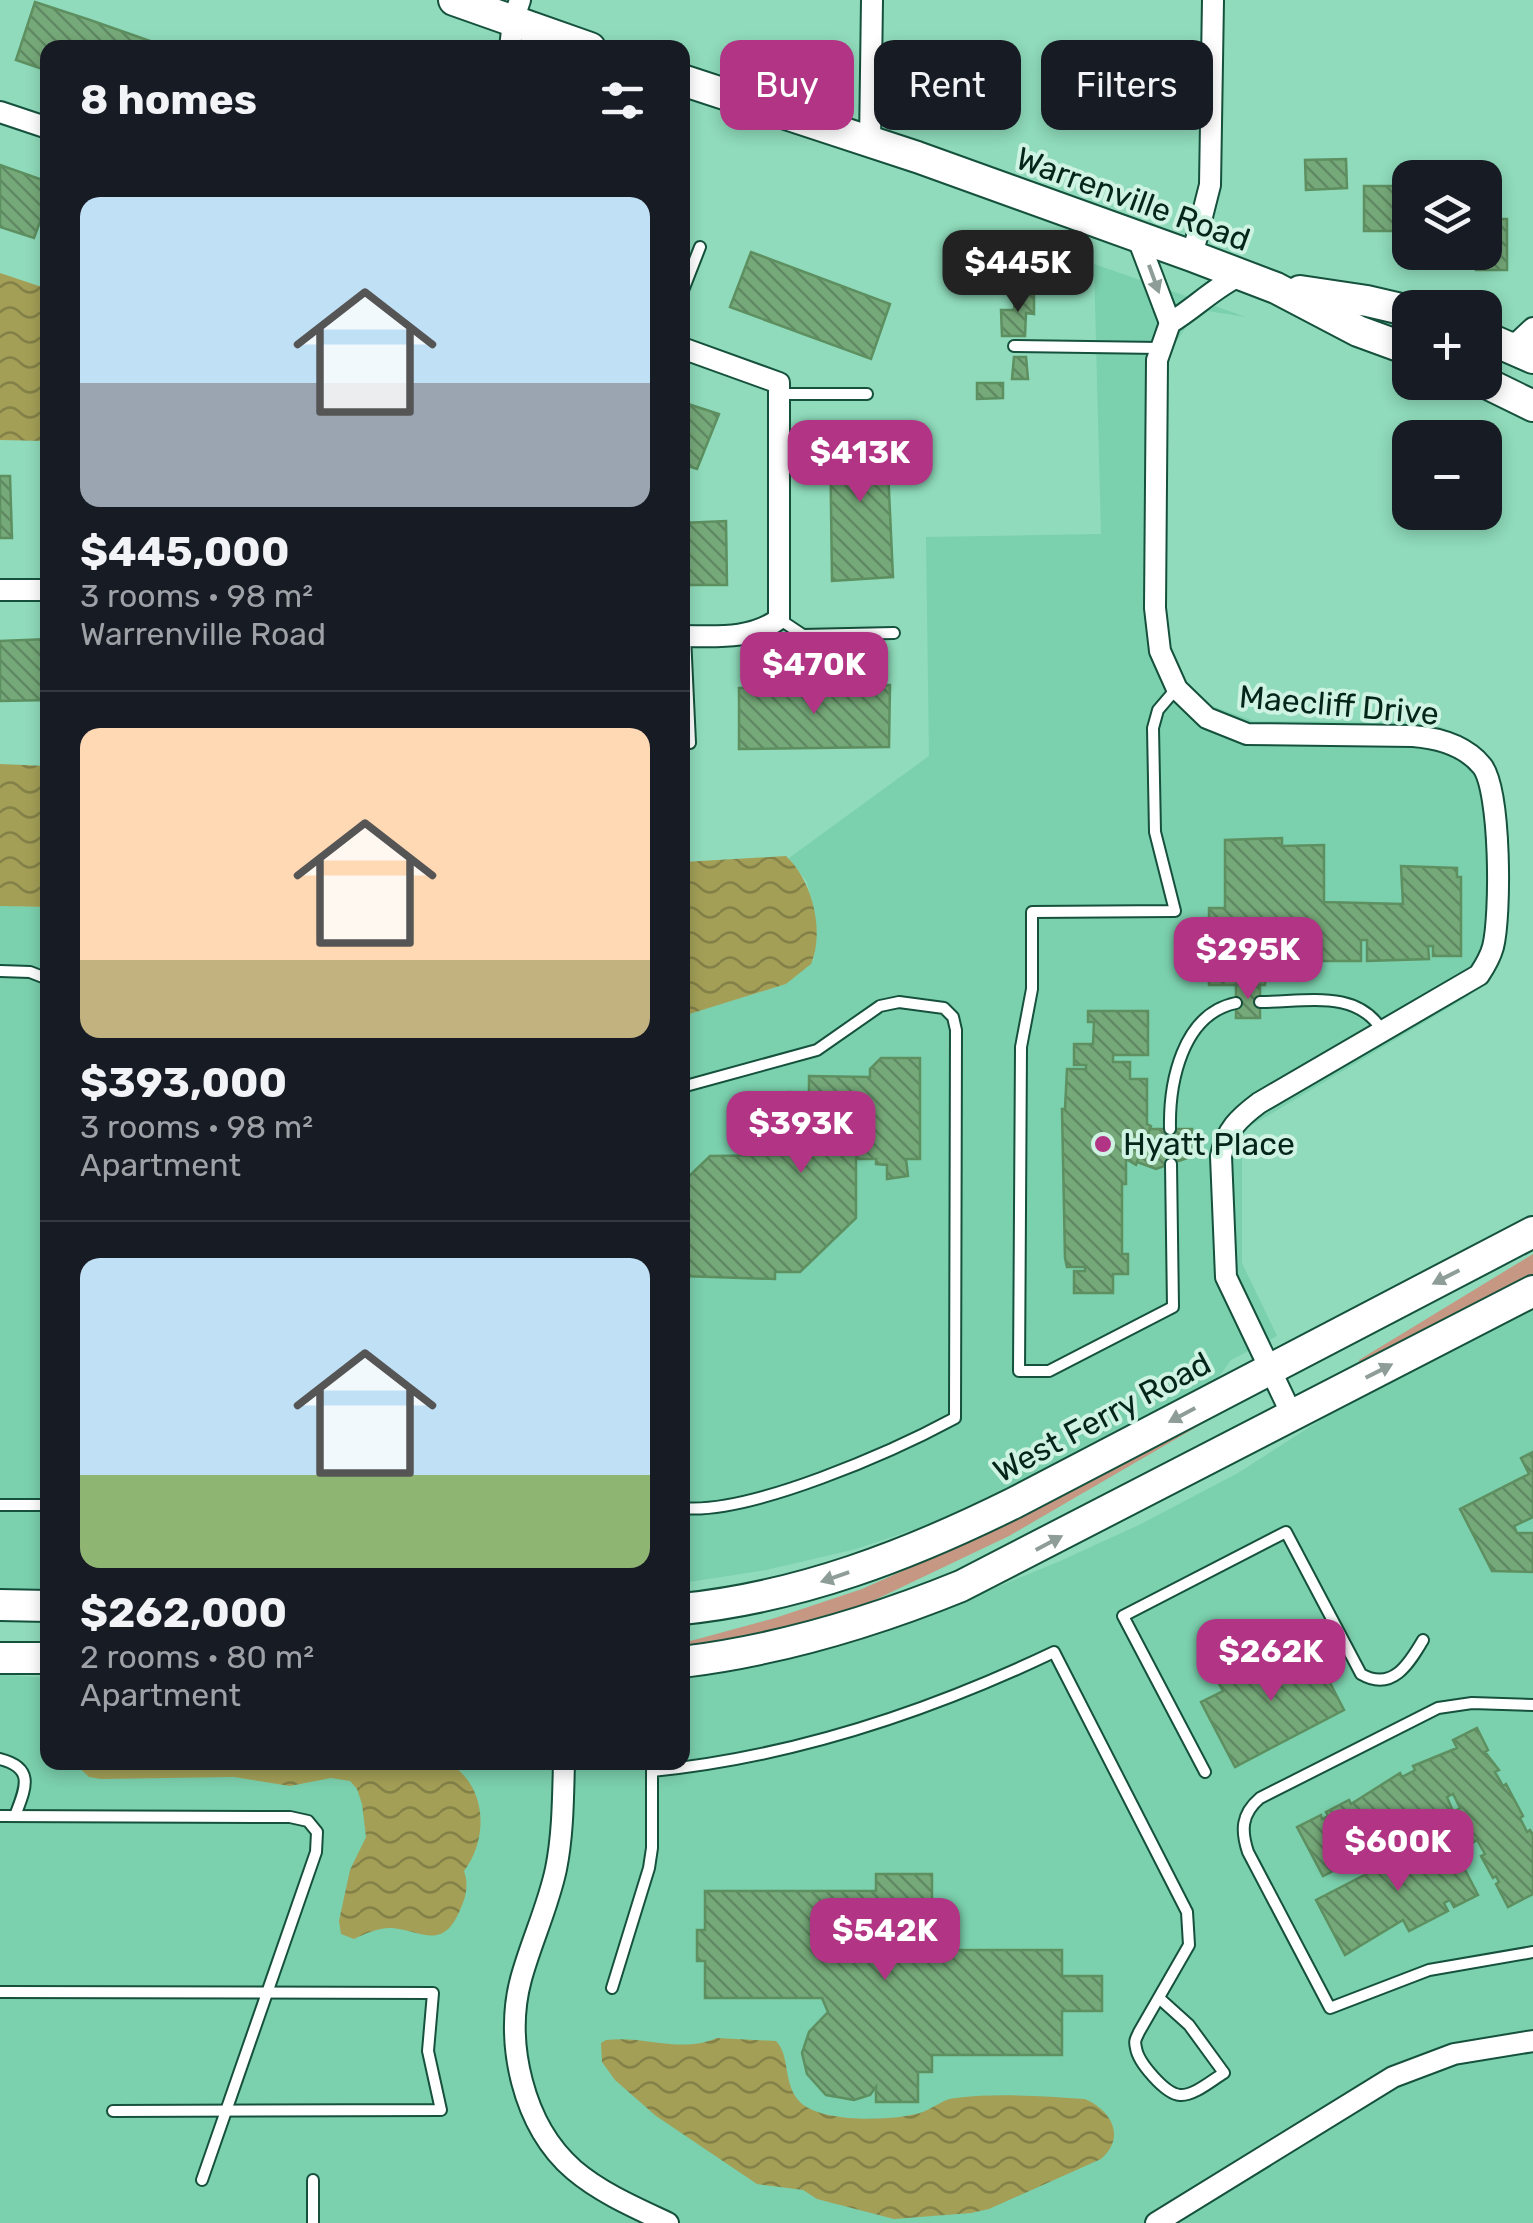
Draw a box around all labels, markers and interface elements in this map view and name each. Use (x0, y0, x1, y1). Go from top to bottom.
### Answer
chip: Buy (720, 40, 854, 130)
chip: Rent (874, 40, 1021, 130)
chip: Filters (1041, 40, 1213, 130)
icon: filters (595, 73, 650, 128)
text: 8 homes (80, 75, 257, 125)
street label: Warrenville Road (1011, 139, 1255, 259)
map controls (1392, 160, 1502, 530)
button: layers (1392, 160, 1502, 270)
pin: $445K (948, 230, 1088, 315)
text: $445K (965, 243, 1071, 281)
icon: home (275, 262, 455, 442)
one-way arrow (1147, 264, 1162, 294)
button: + (1392, 290, 1502, 400)
pin: $413K (790, 420, 930, 505)
button: − (1392, 420, 1502, 530)
text: $413K (810, 433, 910, 471)
text: $445,000 (80, 527, 289, 577)
text: 3 rooms · 98 m² (80, 577, 313, 615)
text: Warrenville Road (80, 615, 326, 653)
pin: $470K (744, 632, 884, 717)
text: $470K (762, 645, 866, 683)
street label: Maecliff Drive (1238, 677, 1440, 733)
icon: home (275, 793, 455, 973)
pin: $295K (1178, 917, 1318, 1002)
text: $295K (1196, 930, 1300, 968)
text: $393,000 (80, 1058, 287, 1108)
pin: $393K (731, 1091, 871, 1176)
text: $393K (748, 1104, 854, 1142)
text: 3 rooms · 98 m² (80, 1108, 313, 1146)
place label: Hyatt Place (1123, 1125, 1295, 1163)
marker: Hyatt Place (1092, 1133, 1114, 1155)
text: Apartment (80, 1146, 241, 1184)
one-way arrow (1432, 1268, 1461, 1285)
icon: home (275, 1323, 455, 1503)
street label: West Ferry Road (987, 1344, 1217, 1490)
one-way arrow (1364, 1363, 1393, 1380)
one-way arrow (1167, 1406, 1196, 1423)
one-way arrow (1034, 1535, 1063, 1552)
one-way arrow (819, 1571, 849, 1586)
text: $262,000 (80, 1588, 287, 1638)
pin: $262K (1201, 1619, 1341, 1704)
text: $262K (1218, 1632, 1324, 1670)
text: 2 rooms · 80 m² (80, 1638, 314, 1676)
text: Apartment (80, 1676, 241, 1714)
pin: $600K (1328, 1809, 1468, 1894)
text: $600K (1345, 1822, 1451, 1860)
pin: $542K (815, 1898, 955, 1983)
text: $542K (832, 1911, 938, 1949)

